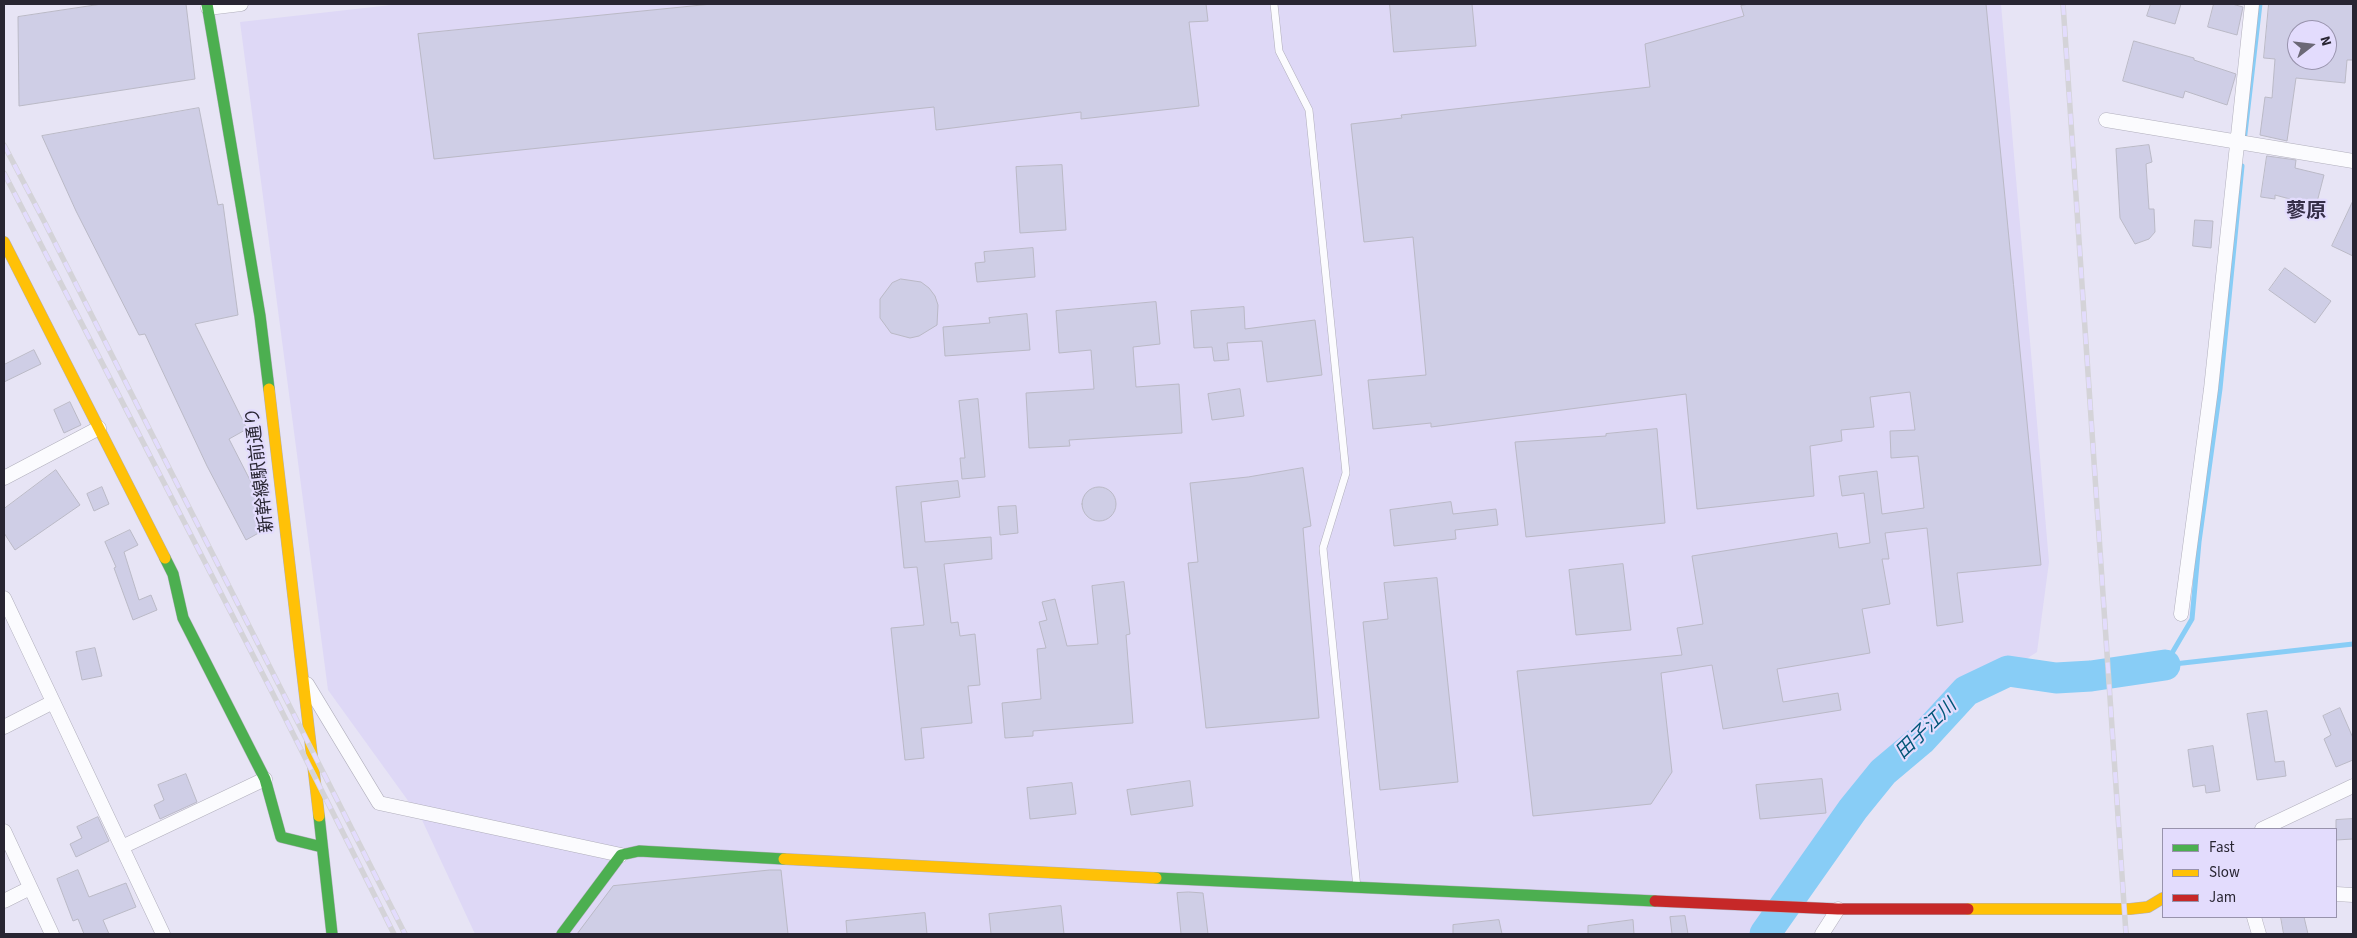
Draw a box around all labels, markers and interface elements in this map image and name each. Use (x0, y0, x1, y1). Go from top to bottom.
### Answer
north arrow (2287, 20, 2337, 70)
text: N (2315, 34, 2336, 48)
district label: 蓼原 (2286, 201, 2326, 225)
street label: 新幹線駅前通り (243, 406, 279, 534)
water label: 田子江川 (1892, 695, 1962, 765)
legend (2162, 828, 2337, 918)
text: Fast (2209, 837, 2235, 858)
text: Slow (2209, 862, 2240, 883)
text: Jam (2209, 887, 2236, 908)

